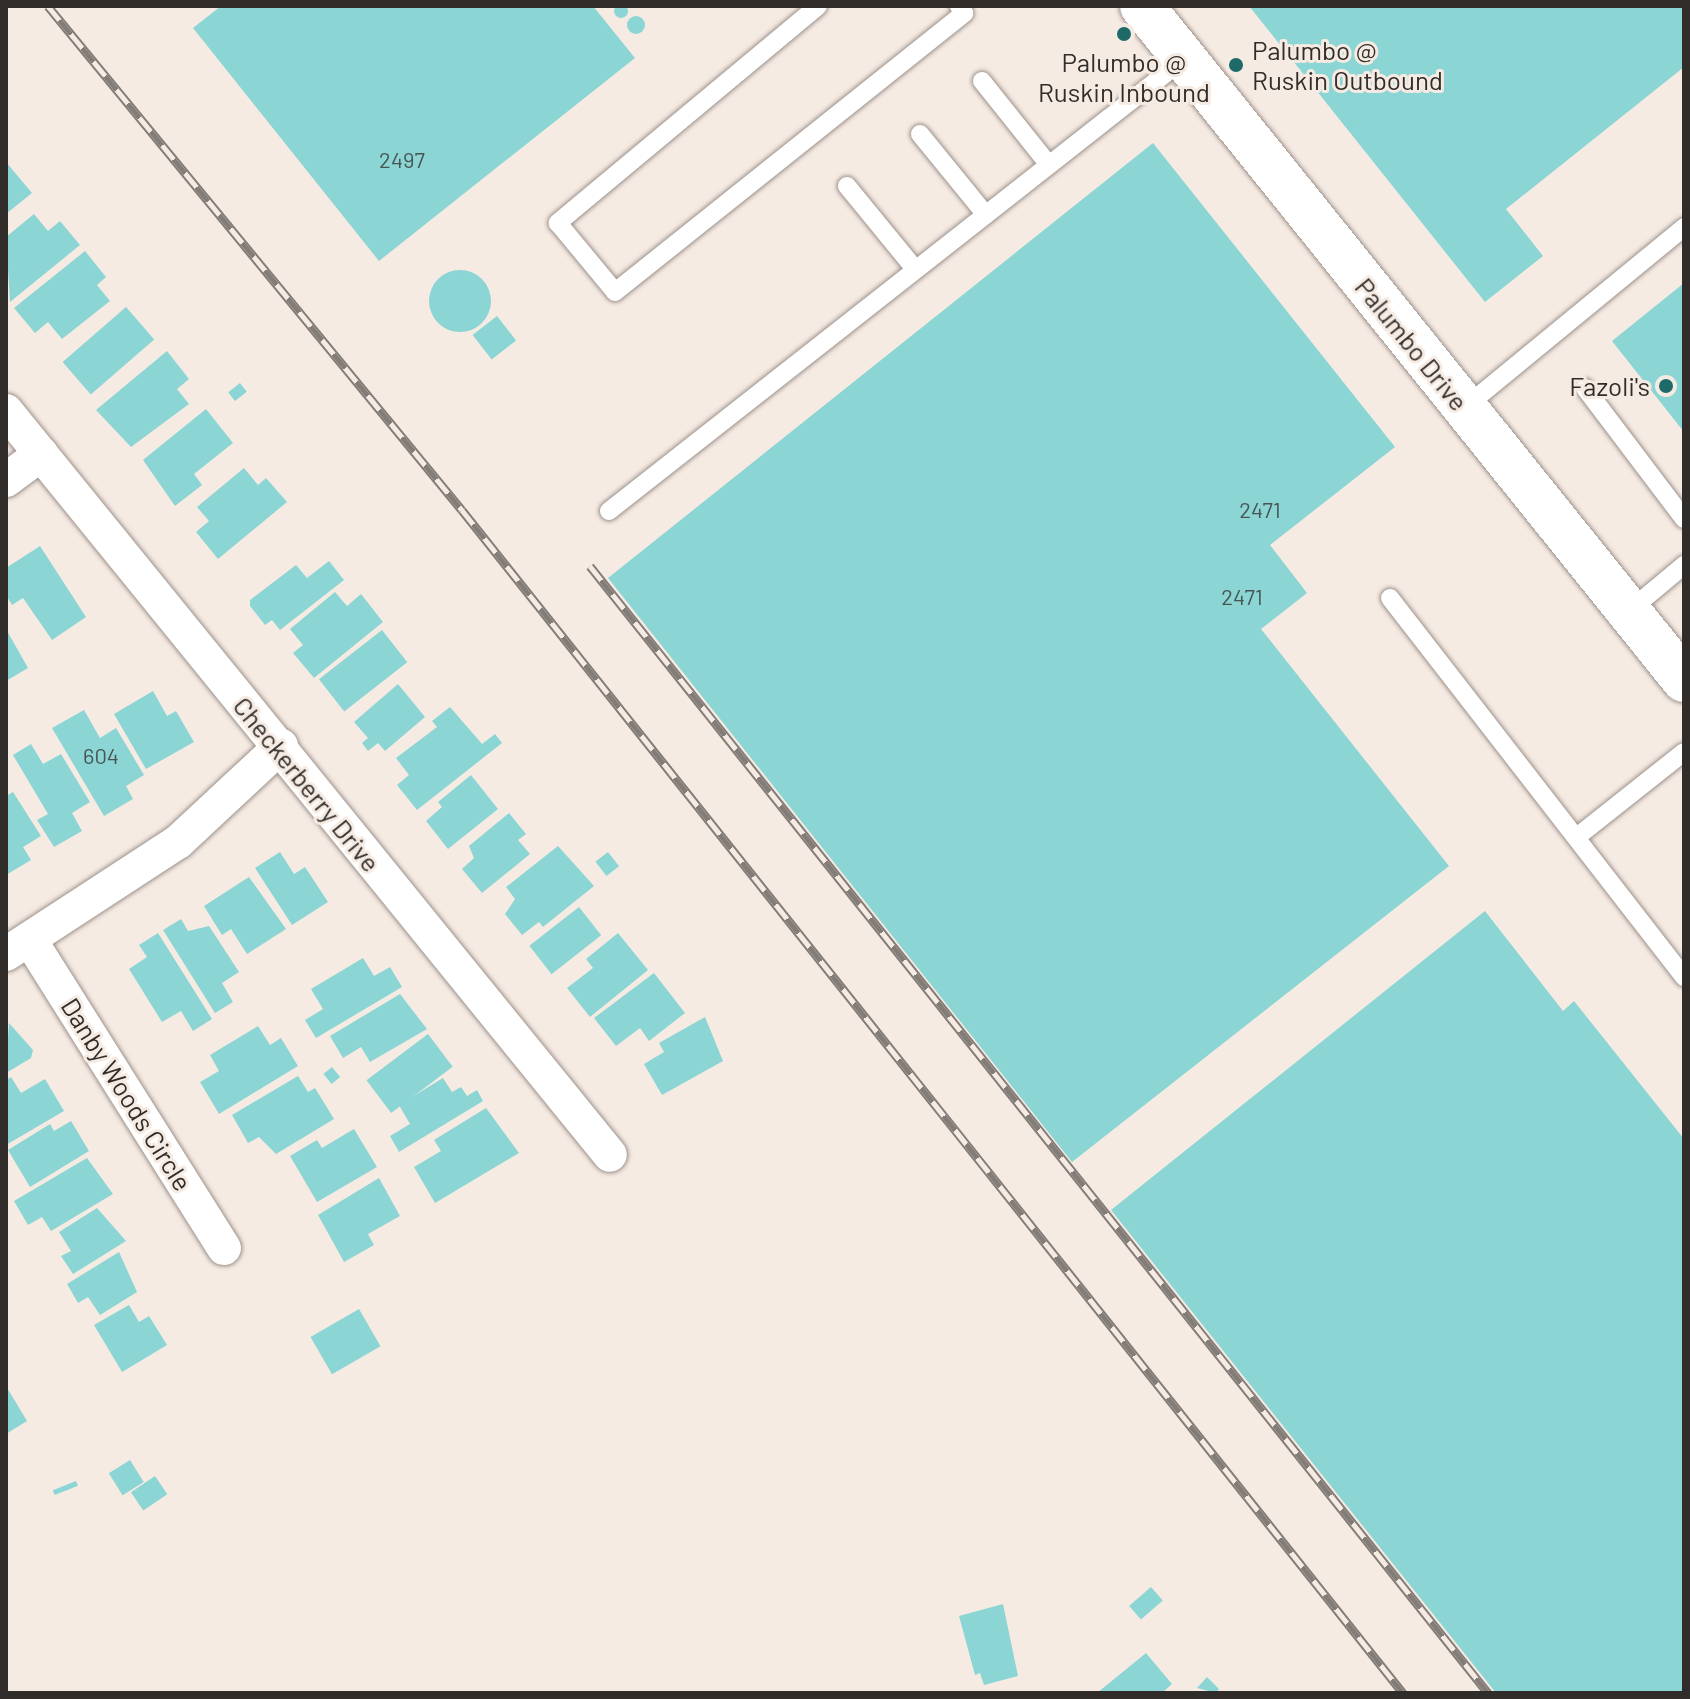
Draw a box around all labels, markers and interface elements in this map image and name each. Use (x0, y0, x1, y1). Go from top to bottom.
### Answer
marker: Palumbo @ Ruskin Inbound (1115, 25, 1133, 43)
place label: Palumbo @ Ruskin Outbound (1252, 34, 1443, 96)
place label: Palumbo @ Ruskin Inbound (1038, 46, 1210, 108)
marker: Palumbo @ Ruskin Outbound (1227, 56, 1245, 74)
house number: 2497 (379, 147, 425, 173)
street label: Palumbo Drive (1349, 272, 1475, 416)
place label: Fazoli's (1569, 370, 1650, 402)
marker: Fazoli's (1657, 377, 1675, 395)
house number: 2471 (1239, 497, 1281, 523)
house number: 2471 (1221, 584, 1263, 610)
street label: Checkerberry Drive (227, 690, 387, 878)
house number: 604 (83, 743, 119, 769)
street label: Danby Woods Circle (55, 992, 199, 1196)

